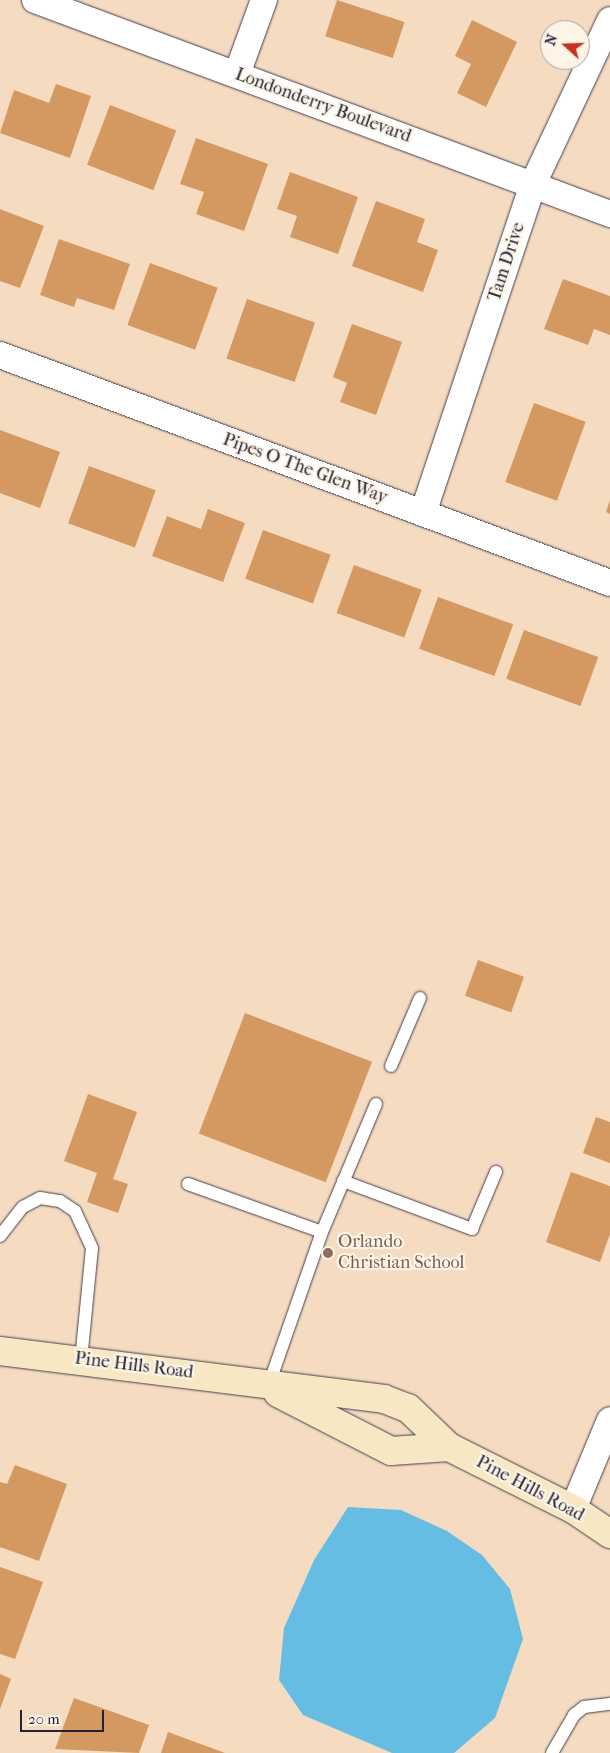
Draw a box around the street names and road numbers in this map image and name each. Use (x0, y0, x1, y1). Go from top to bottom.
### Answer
street label: Londonderry Boulevard (232, 64, 414, 148)
street label: Tam Drive (484, 220, 530, 304)
street label: Pipes O The Glen Way (220, 429, 390, 509)
street label: Pine Hills Road (73, 1348, 195, 1384)
street label: Pine Hills Road (472, 1451, 588, 1527)

